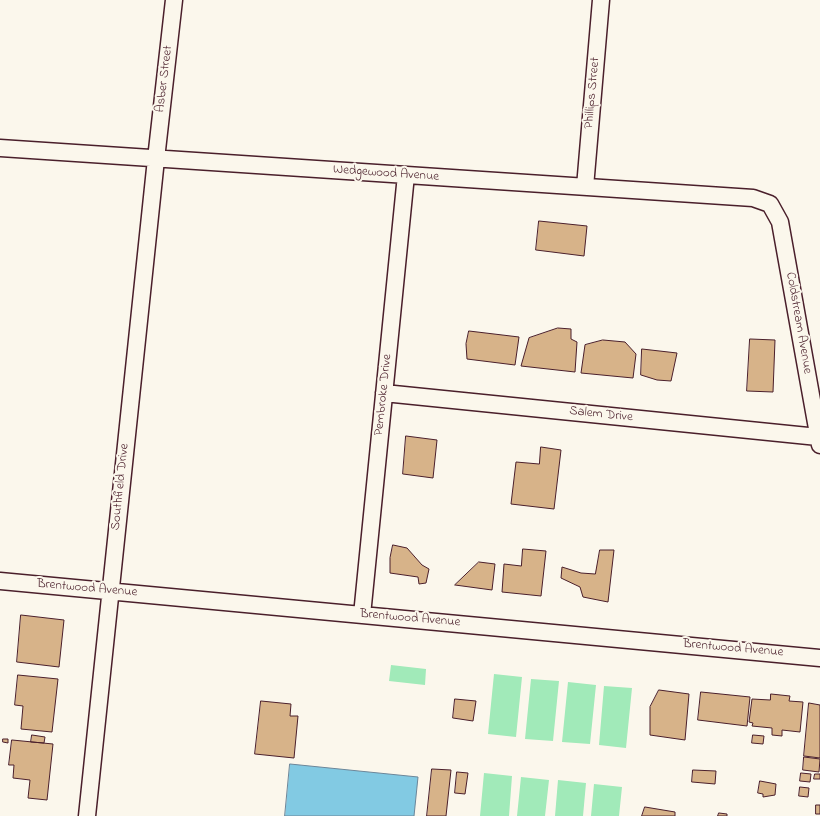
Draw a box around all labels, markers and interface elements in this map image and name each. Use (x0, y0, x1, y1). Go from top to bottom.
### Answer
street label: Asber Street (153, 45, 177, 113)
street label: Phillips Street (582, 57, 604, 129)
street label: Wedgewood Avenue (332, 163, 440, 185)
street label: Coldstream Avenue (781, 271, 815, 375)
street label: Pembroke Drive (372, 353, 396, 437)
street label: Salem Drive (568, 404, 634, 426)
street label: Southfield Drive (109, 443, 133, 531)
street label: Brentwood Avenue (36, 577, 138, 601)
street label: Brentwood Avenue (359, 607, 461, 631)
street label: Brentwood Avenue (682, 637, 784, 661)

